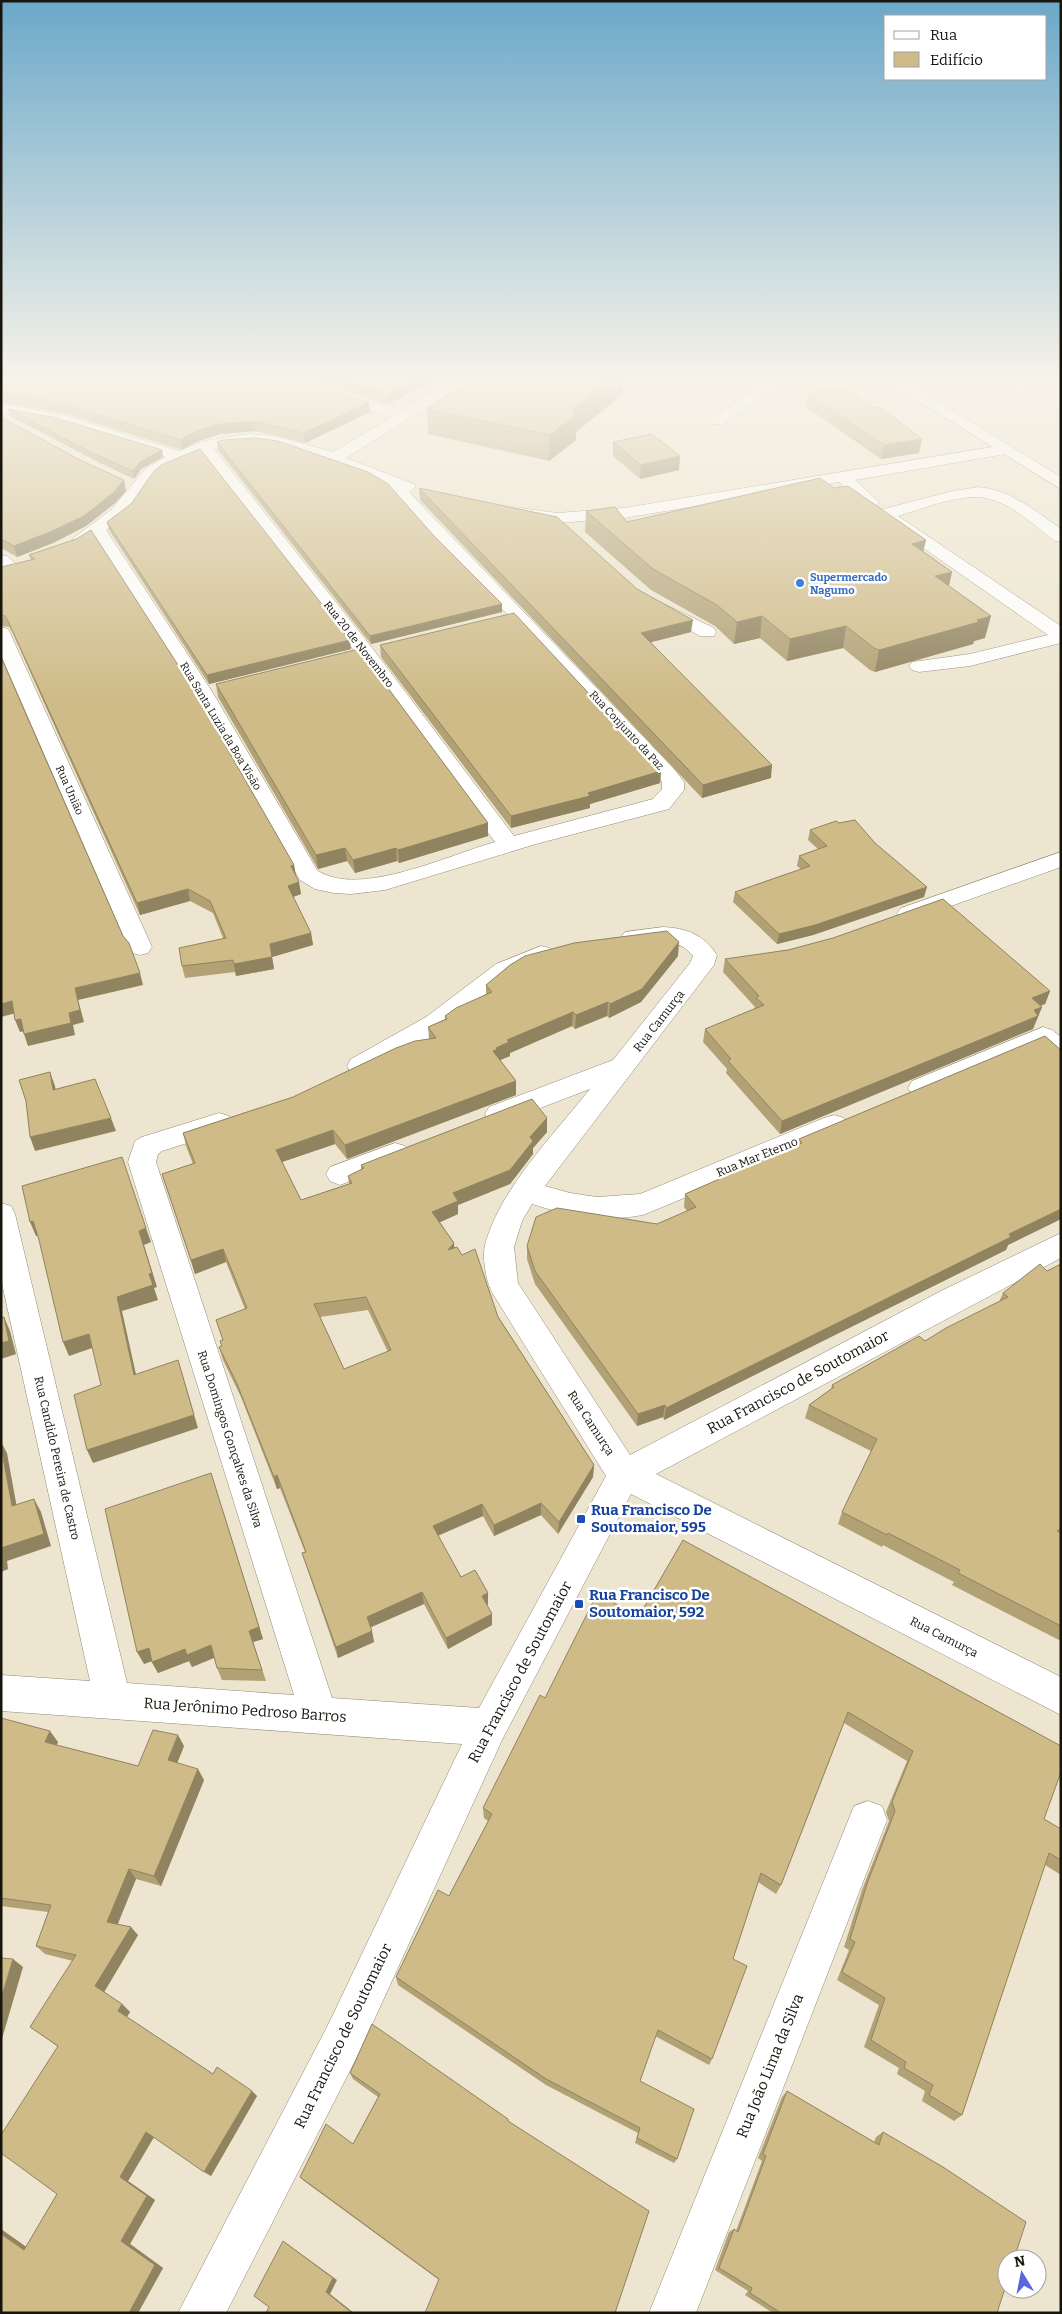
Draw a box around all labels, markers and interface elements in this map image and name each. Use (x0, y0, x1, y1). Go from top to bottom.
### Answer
legend (884, 15, 1047, 80)
text: Rua (930, 26, 957, 44)
text: Edifício (930, 51, 983, 69)
place label: Supermercado Nagumo (810, 571, 887, 597)
marker: Supermercado Nagumo (794, 577, 806, 589)
street label: Rua 20 de Novembro (321, 598, 396, 690)
street label: Rua Santa Luzia da Boa Visão (177, 660, 264, 793)
street label: Rua Conjunto da Paz (587, 688, 667, 773)
street label: Rua União (53, 763, 86, 817)
street label: Rua Camurça (631, 987, 688, 1055)
street label: Rua Mar Eterno (714, 1134, 800, 1180)
street label: Rua Francisco de Soutomaior (704, 1326, 892, 1438)
street label: Rua Domingos Gonçalves da Silva (195, 1348, 265, 1530)
street label: Rua Candido Pereira de Castro (31, 1375, 83, 1541)
street label: Rua Camurça (565, 1388, 617, 1458)
place label: Rua Francisco De Soutomaior, 595 (591, 1501, 712, 1536)
marker: Rua Francisco De Soutomaior, 595 (575, 1513, 587, 1525)
street label: Rua Francisco de Soutomaior (464, 1578, 576, 1766)
place label: Rua Francisco De Soutomaior, 592 (589, 1586, 710, 1621)
marker: Rua Francisco De Soutomaior, 592 (573, 1598, 585, 1610)
street label: Rua Camurça (908, 1614, 981, 1660)
street label: Rua Jerônimo Pedroso Barros (143, 1694, 347, 1726)
street label: Rua Francisco de Soutomaior (290, 1940, 396, 2131)
street label: Rua João Lima da Silva (733, 1991, 807, 2141)
north arrow (997, 2249, 1047, 2299)
text: N (1013, 2252, 1027, 2271)

